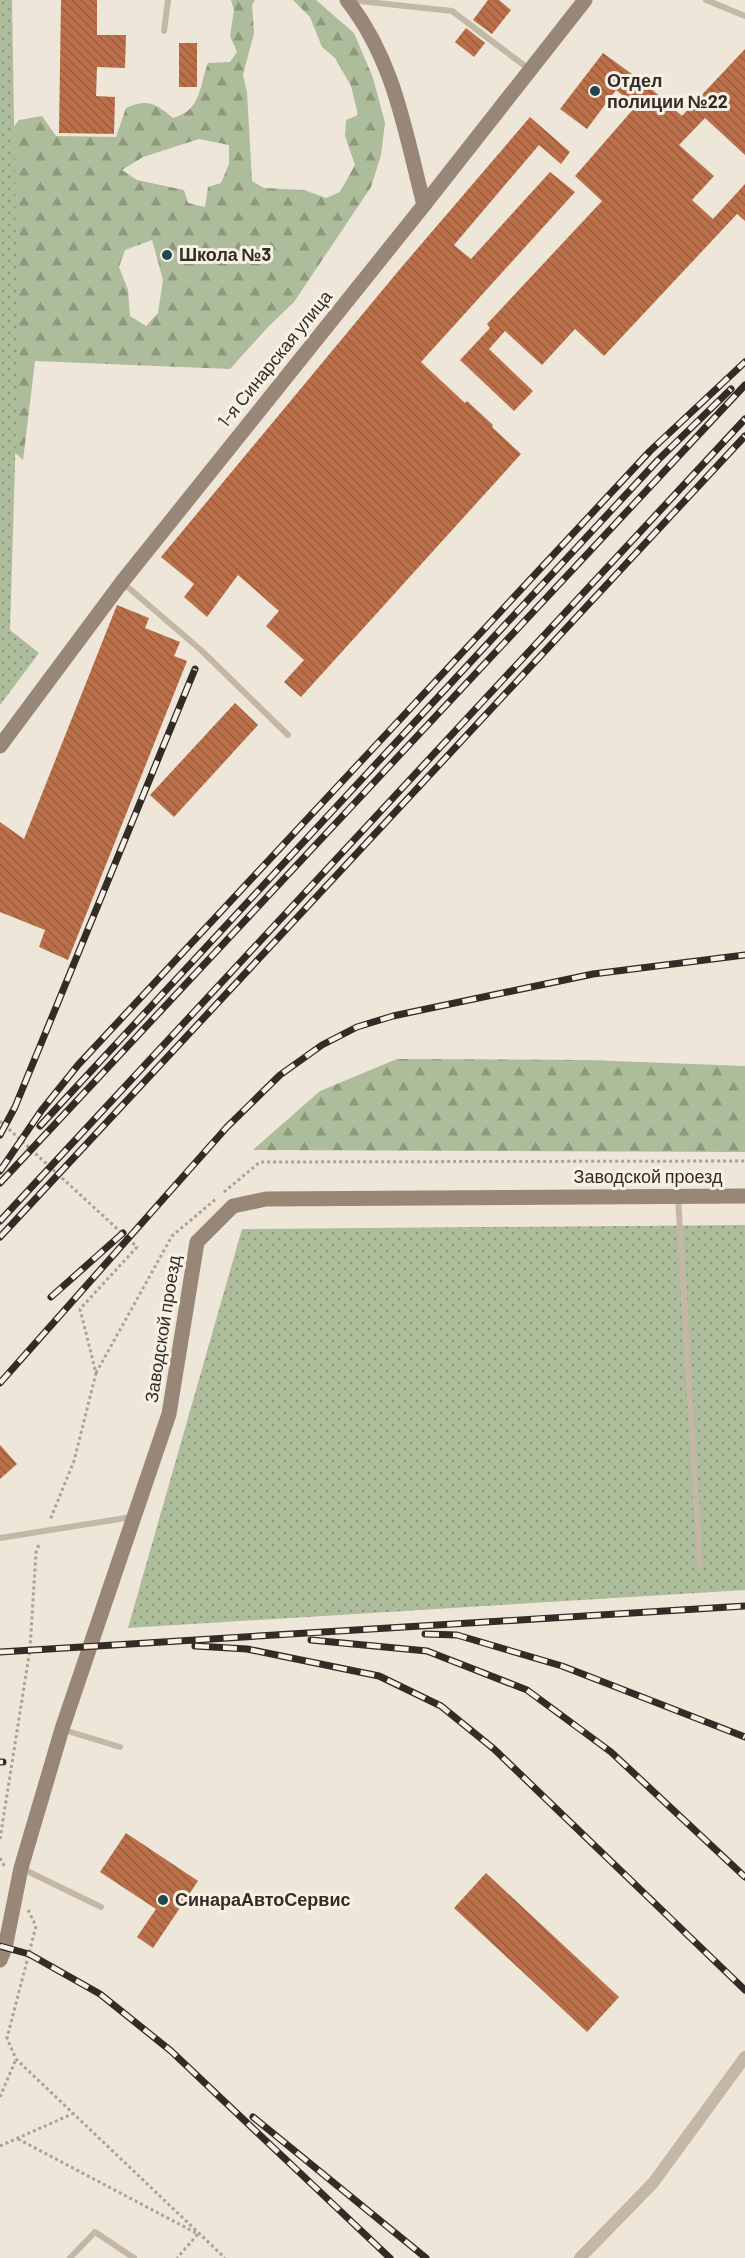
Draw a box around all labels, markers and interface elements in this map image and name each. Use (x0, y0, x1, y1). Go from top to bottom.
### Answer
place label: Отдел полиции №22 (607, 69, 728, 112)
marker: Отдел полиции №22 (588, 84, 602, 98)
place label: Школа №3 (179, 243, 271, 265)
marker: Школа №3 (160, 248, 174, 262)
street label: 1-я Синарская улица (212, 285, 337, 431)
street label: Заводской проезд (574, 1165, 723, 1187)
street label: Заводской проезд (140, 1253, 185, 1404)
place label: СинараАвтоСервис (175, 1888, 351, 1910)
marker: СинараАвтоСервис (156, 1893, 170, 1907)

